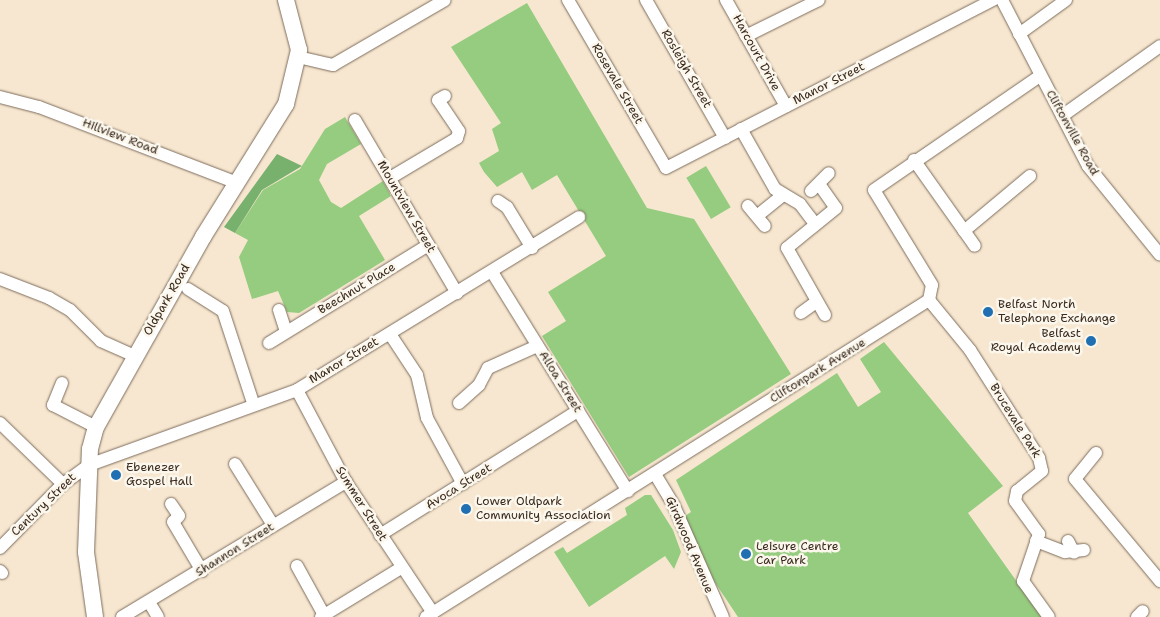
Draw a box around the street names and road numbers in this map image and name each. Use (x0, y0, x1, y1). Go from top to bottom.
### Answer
street label: Harcourt Drive (729, 12, 783, 94)
street label: Rosleigh Street (658, 27, 714, 111)
street label: Rosevale Street (588, 41, 646, 127)
street label: Manor Street (791, 60, 867, 108)
street label: Cliftonville Road (1043, 88, 1101, 178)
street label: Hillview Road (80, 116, 160, 158)
street label: Mountview Street (374, 158, 438, 256)
street label: Beechnut Place (316, 260, 398, 318)
street label: Oldpark Road (141, 262, 193, 338)
street label: Manor Street (307, 335, 381, 387)
street label: Cliftonpark Avenue (767, 336, 869, 406)
street label: Alloa Street (535, 349, 585, 415)
street label: Brucevale Park (986, 381, 1044, 461)
street label: Avoca Street (423, 461, 495, 513)
street label: Summer Street (332, 464, 390, 544)
street label: Century Street (9, 470, 79, 540)
street label: Girdwood Avenue (662, 494, 716, 596)
street label: Shannon Street (193, 520, 277, 580)

